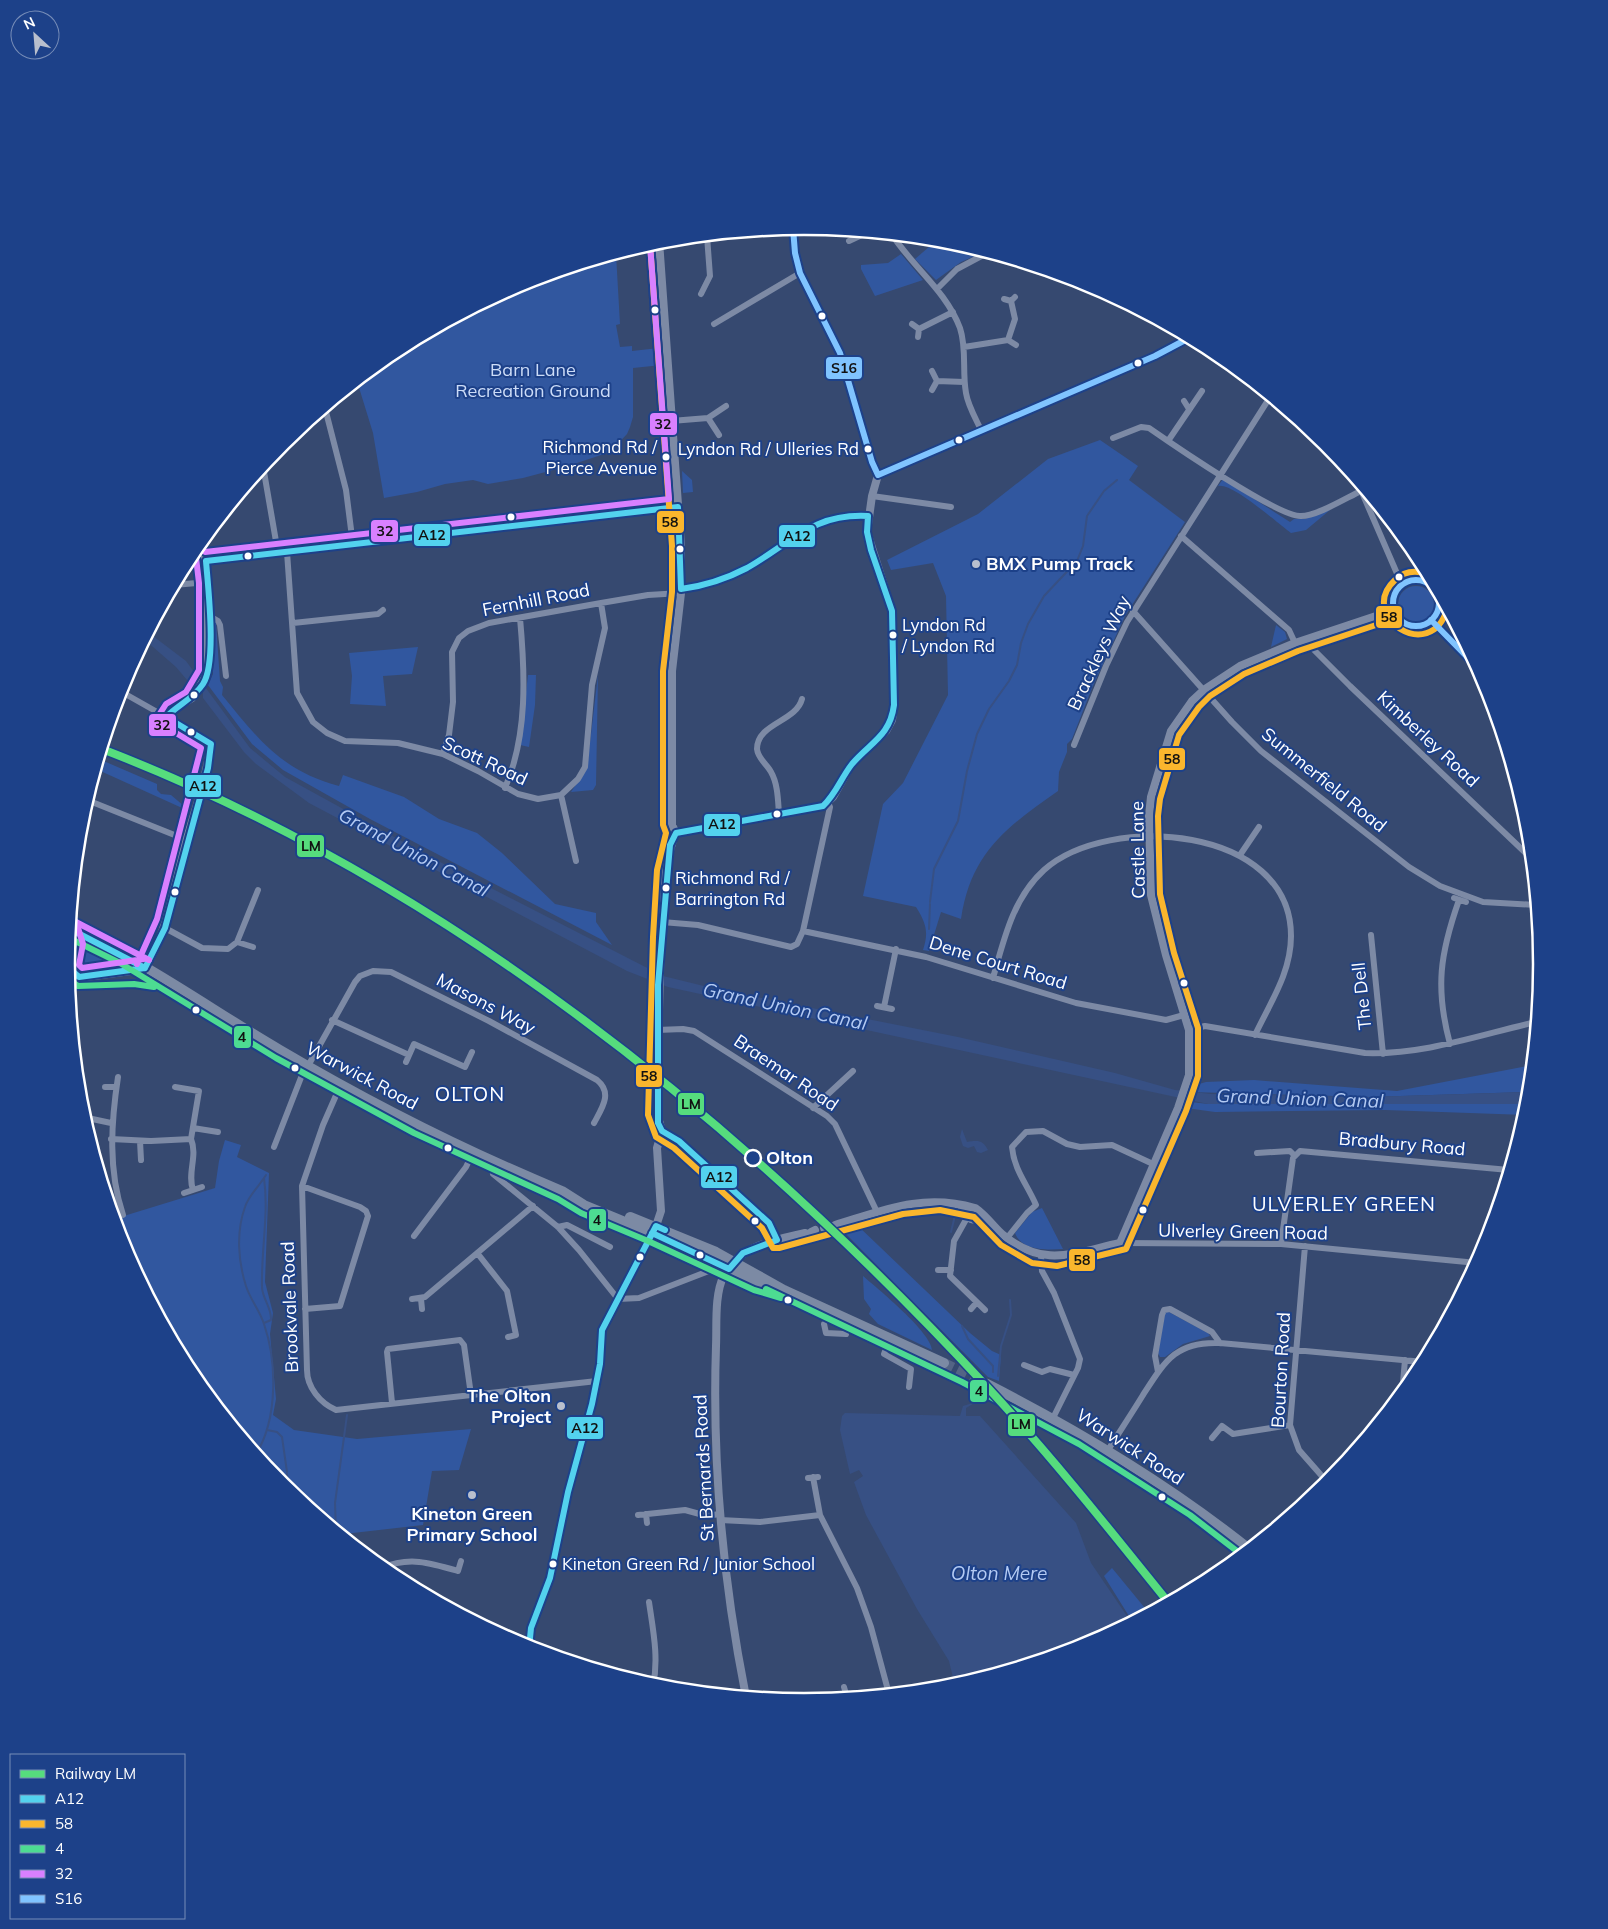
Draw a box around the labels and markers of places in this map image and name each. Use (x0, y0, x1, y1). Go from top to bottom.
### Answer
unlabelled marker (650, 305, 660, 315)
unlabelled marker (817, 311, 827, 321)
unlabelled marker (1133, 358, 1143, 368)
unlabelled marker (954, 435, 964, 445)
place label: Richmond Rd / Pierce Avenue (543, 436, 658, 478)
place label: Lyndon Rd / Ulleries Rd (678, 438, 859, 460)
marker: Lyndon Rd / Ulleries Rd (863, 444, 873, 454)
marker: Richmond Rd / Pierce Avenue (661, 452, 671, 462)
unlabelled marker (506, 512, 516, 522)
unlabelled marker (675, 544, 685, 554)
unlabelled marker (243, 551, 253, 561)
place label: BMX Pump Track (986, 552, 1134, 575)
marker: BMX Pump Track (970, 558, 982, 570)
unlabelled marker (1394, 572, 1404, 582)
place label: Lyndon Rd / Lyndon Rd (901, 614, 995, 657)
marker: Lyndon Rd / Lyndon Rd (888, 630, 898, 640)
unlabelled marker (189, 690, 199, 700)
unlabelled marker (186, 727, 196, 737)
unlabelled marker (772, 809, 782, 819)
place label: Richmond Rd / Barrington Rd (675, 867, 791, 909)
marker: Richmond Rd / Barrington Rd (661, 883, 671, 893)
unlabelled marker (170, 887, 180, 897)
unlabelled marker (1179, 978, 1189, 988)
unlabelled marker (191, 1005, 201, 1015)
unlabelled marker (290, 1063, 300, 1073)
unlabelled marker (443, 1143, 453, 1153)
place label: Olton (766, 1146, 813, 1169)
marker: Olton (744, 1149, 762, 1167)
unlabelled marker (1138, 1205, 1148, 1215)
unlabelled marker (750, 1216, 760, 1226)
unlabelled marker (695, 1250, 705, 1260)
unlabelled marker (635, 1252, 645, 1262)
unlabelled marker (783, 1295, 793, 1305)
place label: The Olton Project (467, 1384, 551, 1428)
marker: The Olton Project (555, 1400, 567, 1412)
marker: Kineton Green Primary School (466, 1489, 478, 1501)
unlabelled marker (1157, 1492, 1167, 1502)
place label: Kineton Green Primary School (407, 1502, 537, 1546)
place label: Kineton Green Rd / Junior School (562, 1553, 815, 1575)
marker: Kineton Green Rd / Junior School (548, 1559, 558, 1569)

